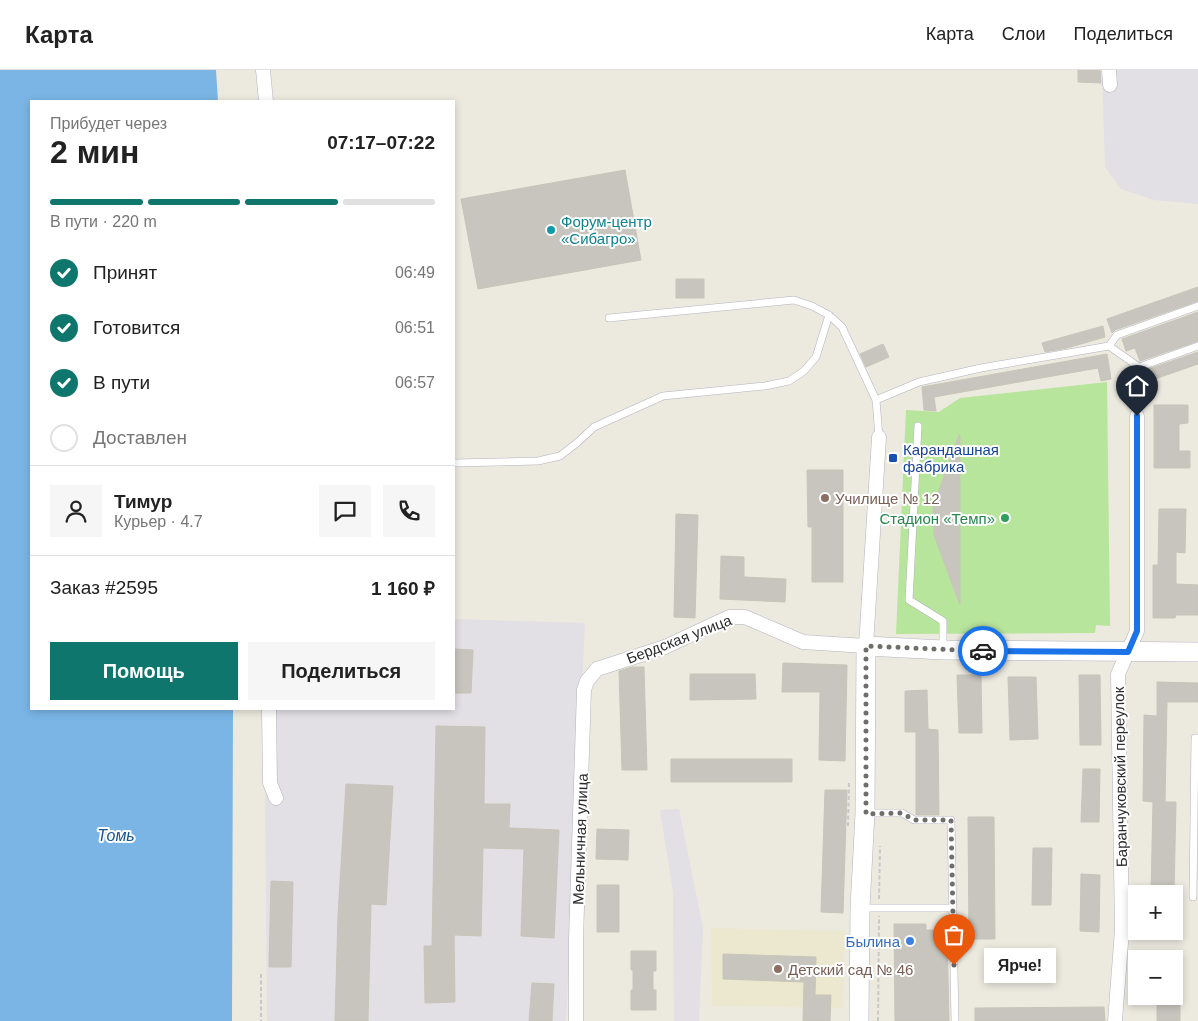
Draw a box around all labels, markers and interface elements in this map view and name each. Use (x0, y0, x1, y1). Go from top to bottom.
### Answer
text: Карта (25, 21, 93, 48)
text: Карта (926, 24, 974, 44)
text: Слои (1002, 24, 1046, 44)
text: Поделиться (1074, 24, 1173, 44)
text: Прибудет через (50, 115, 167, 132)
text: 07:17–07:22 (327, 132, 435, 153)
text: 2 мин (50, 134, 139, 170)
text: В пути · 220 m (50, 213, 157, 230)
place label: Форум-центр «Сибагро» (561, 213, 652, 247)
marker: Форум-центр «Сибагро» (545, 224, 557, 236)
icon: check (50, 259, 78, 287)
text: Принят (93, 262, 157, 283)
text: 06:49 (395, 264, 435, 281)
icon: check (50, 314, 78, 342)
text: Готовится (93, 317, 180, 338)
text: 06:51 (395, 319, 435, 336)
pin (1116, 365, 1158, 416)
icon: check (50, 369, 78, 397)
text: В пути (93, 372, 150, 393)
icon: home (1123, 372, 1151, 400)
text: 06:57 (395, 374, 435, 391)
text: Доставлен (93, 427, 187, 448)
place label: Карандашная фабрика (903, 441, 999, 475)
marker: Карандашная фабрика (887, 452, 899, 464)
button: person (50, 485, 102, 537)
button: chat (319, 485, 371, 537)
button: phone (383, 485, 435, 537)
place label: Училище № 12 (835, 490, 939, 507)
text: Тимур (114, 491, 172, 512)
marker: Училище № 12 (819, 492, 831, 504)
place label: Стадион «Темп» (879, 510, 995, 527)
marker: Стадион «Темп» (999, 512, 1011, 524)
text: Курьер · 4.7 (114, 513, 203, 530)
text: Заказ #2595 (50, 577, 158, 598)
text: 1 160 ₽ (371, 578, 435, 599)
street label: Бердская улица (624, 611, 735, 667)
courier (958, 626, 1008, 676)
icon: car (969, 637, 997, 665)
button: Помощь (50, 642, 238, 700)
button: Поделиться (248, 642, 435, 700)
street label: Баранчуковский переулок (1110, 686, 1130, 867)
street label: Мельничная улица (569, 772, 591, 905)
water label: Томь (97, 827, 135, 844)
map controls (1128, 885, 1183, 1005)
button: + (1128, 885, 1183, 940)
pin (933, 914, 975, 965)
icon: bag (940, 921, 968, 949)
place label: Былина (846, 933, 901, 950)
marker: Былина (904, 935, 916, 947)
callout: Ярче! (984, 948, 1056, 982)
button: − (1128, 950, 1183, 1005)
text: Ярче! (998, 957, 1042, 974)
place label: Детский сад № 46 (788, 961, 913, 978)
marker: Детский сад № 46 (772, 963, 784, 975)

